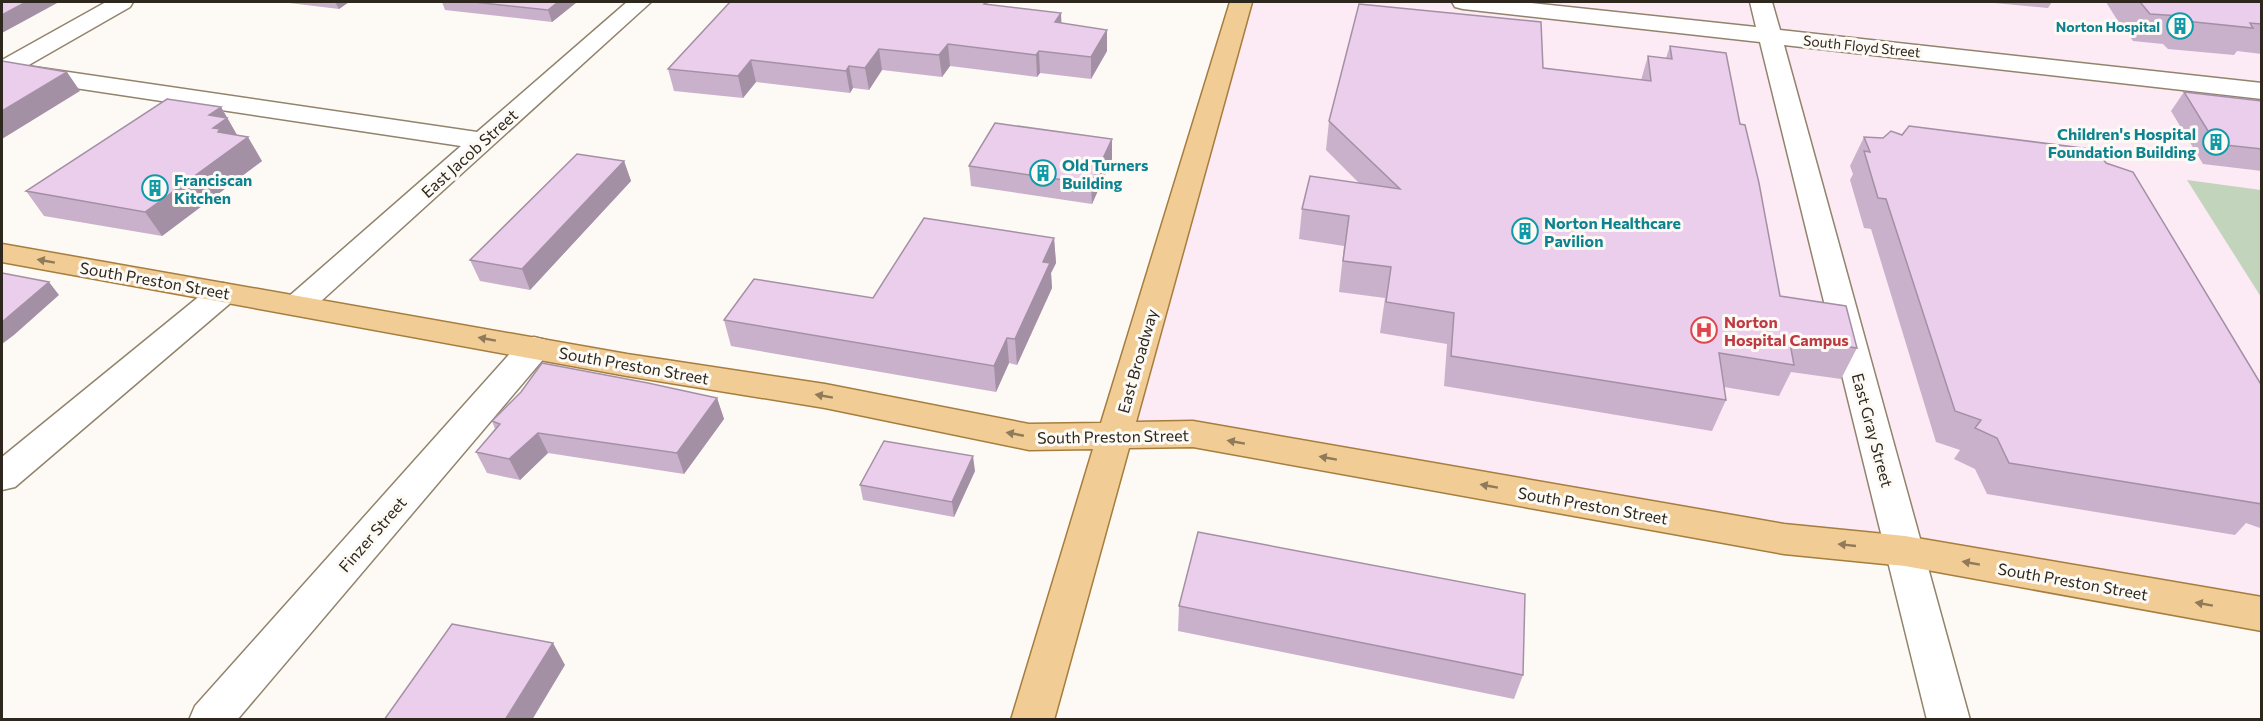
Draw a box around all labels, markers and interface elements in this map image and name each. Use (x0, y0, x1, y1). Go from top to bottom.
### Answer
building icon: Norton Hospital (2165, 11, 2195, 41)
place label: Norton Hospital (2056, 18, 2160, 35)
street label: South Floyd Street (1802, 31, 1922, 61)
street label: East Jacob Street (417, 105, 521, 201)
place label: Children's Hospital Foundation Building (2048, 124, 2196, 161)
building icon: Children's Hospital Foundation Building (2201, 127, 2231, 157)
place label: Old Turners Building (1062, 155, 1148, 192)
building icon: Old Turners Building (1028, 158, 1058, 188)
place label: Franciscan Kitchen (174, 170, 252, 207)
building icon: Franciscan Kitchen (140, 173, 170, 203)
place label: Norton Healthcare Pavilion (1544, 213, 1681, 250)
building icon: Norton Healthcare Pavilion (1510, 216, 1540, 246)
one-way arrow (37, 256, 56, 265)
street label: South Preston Street (79, 257, 232, 303)
street label: East Broadway (1113, 307, 1161, 415)
place label: Norton Hospital Campus (1724, 312, 1849, 349)
hospital icon: Norton Hospital Campus (1689, 315, 1719, 345)
one-way arrow (477, 335, 496, 344)
street label: South Preston Street (558, 342, 711, 388)
street label: East Gray Street (1849, 371, 1897, 490)
one-way arrow (814, 392, 833, 401)
street label: South Preston Street (1037, 425, 1190, 447)
one-way arrow (1005, 429, 1024, 438)
one-way arrow (1226, 437, 1245, 446)
one-way arrow (1319, 453, 1338, 462)
one-way arrow (1480, 482, 1499, 491)
street label: South Preston Street (1517, 482, 1670, 528)
street label: Finzer Street (334, 492, 410, 576)
one-way arrow (1838, 540, 1857, 550)
one-way arrow (1961, 558, 1980, 567)
street label: South Preston Street (1997, 558, 2150, 604)
one-way arrow (2194, 599, 2213, 608)

